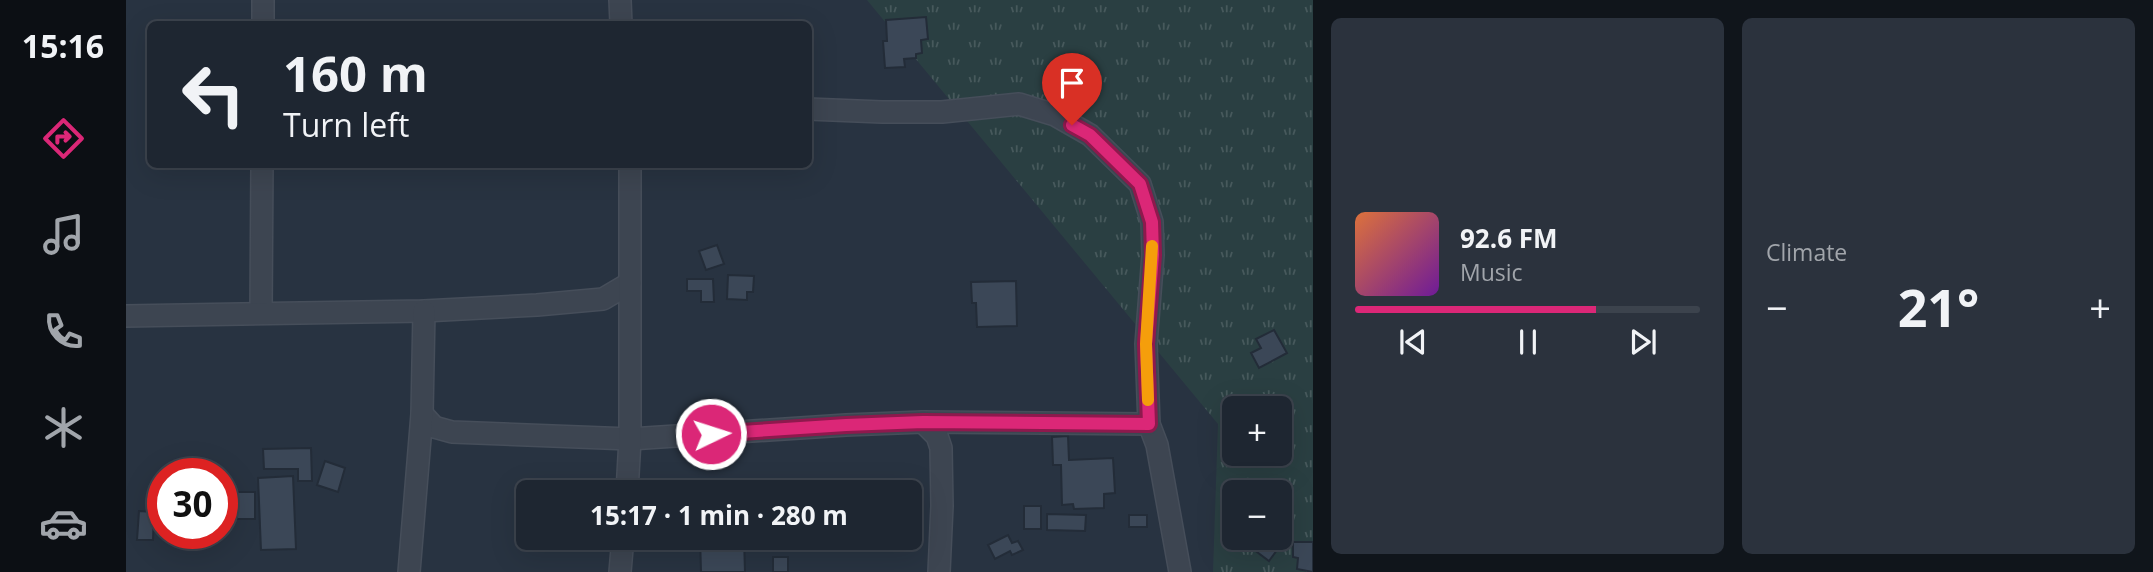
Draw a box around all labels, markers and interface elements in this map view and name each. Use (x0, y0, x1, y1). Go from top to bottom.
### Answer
text: 15:16 (22, 24, 104, 67)
text: 160 m (283, 40, 428, 106)
icon: left (168, 49, 259, 140)
pin (1042, 53, 1102, 125)
icon: arrive (1053, 64, 1091, 102)
text: Turn left (283, 103, 409, 146)
icon: directions (39, 114, 88, 163)
icon: music (39, 210, 88, 259)
text: 92.6 FM (1460, 220, 1558, 256)
text: Climate (1766, 236, 1847, 268)
text: Music (1460, 256, 1523, 288)
text: 21° (1898, 271, 1979, 342)
text: − (1766, 281, 1788, 333)
text: + (2089, 281, 2111, 333)
icon: phone (39, 307, 88, 356)
icon: previous (1394, 323, 1432, 361)
icon: pause (1509, 323, 1547, 361)
icon: next (1624, 323, 1662, 361)
map controls (1222, 396, 1292, 550)
button: + (1222, 396, 1292, 466)
position arrow (674, 397, 748, 471)
icon: climate (39, 403, 88, 452)
speed limit sign: 30 (147, 458, 238, 549)
button: − (1222, 480, 1292, 550)
text: 15:17 · 1 min · 280 m (590, 497, 848, 533)
icon: car (39, 499, 88, 548)

